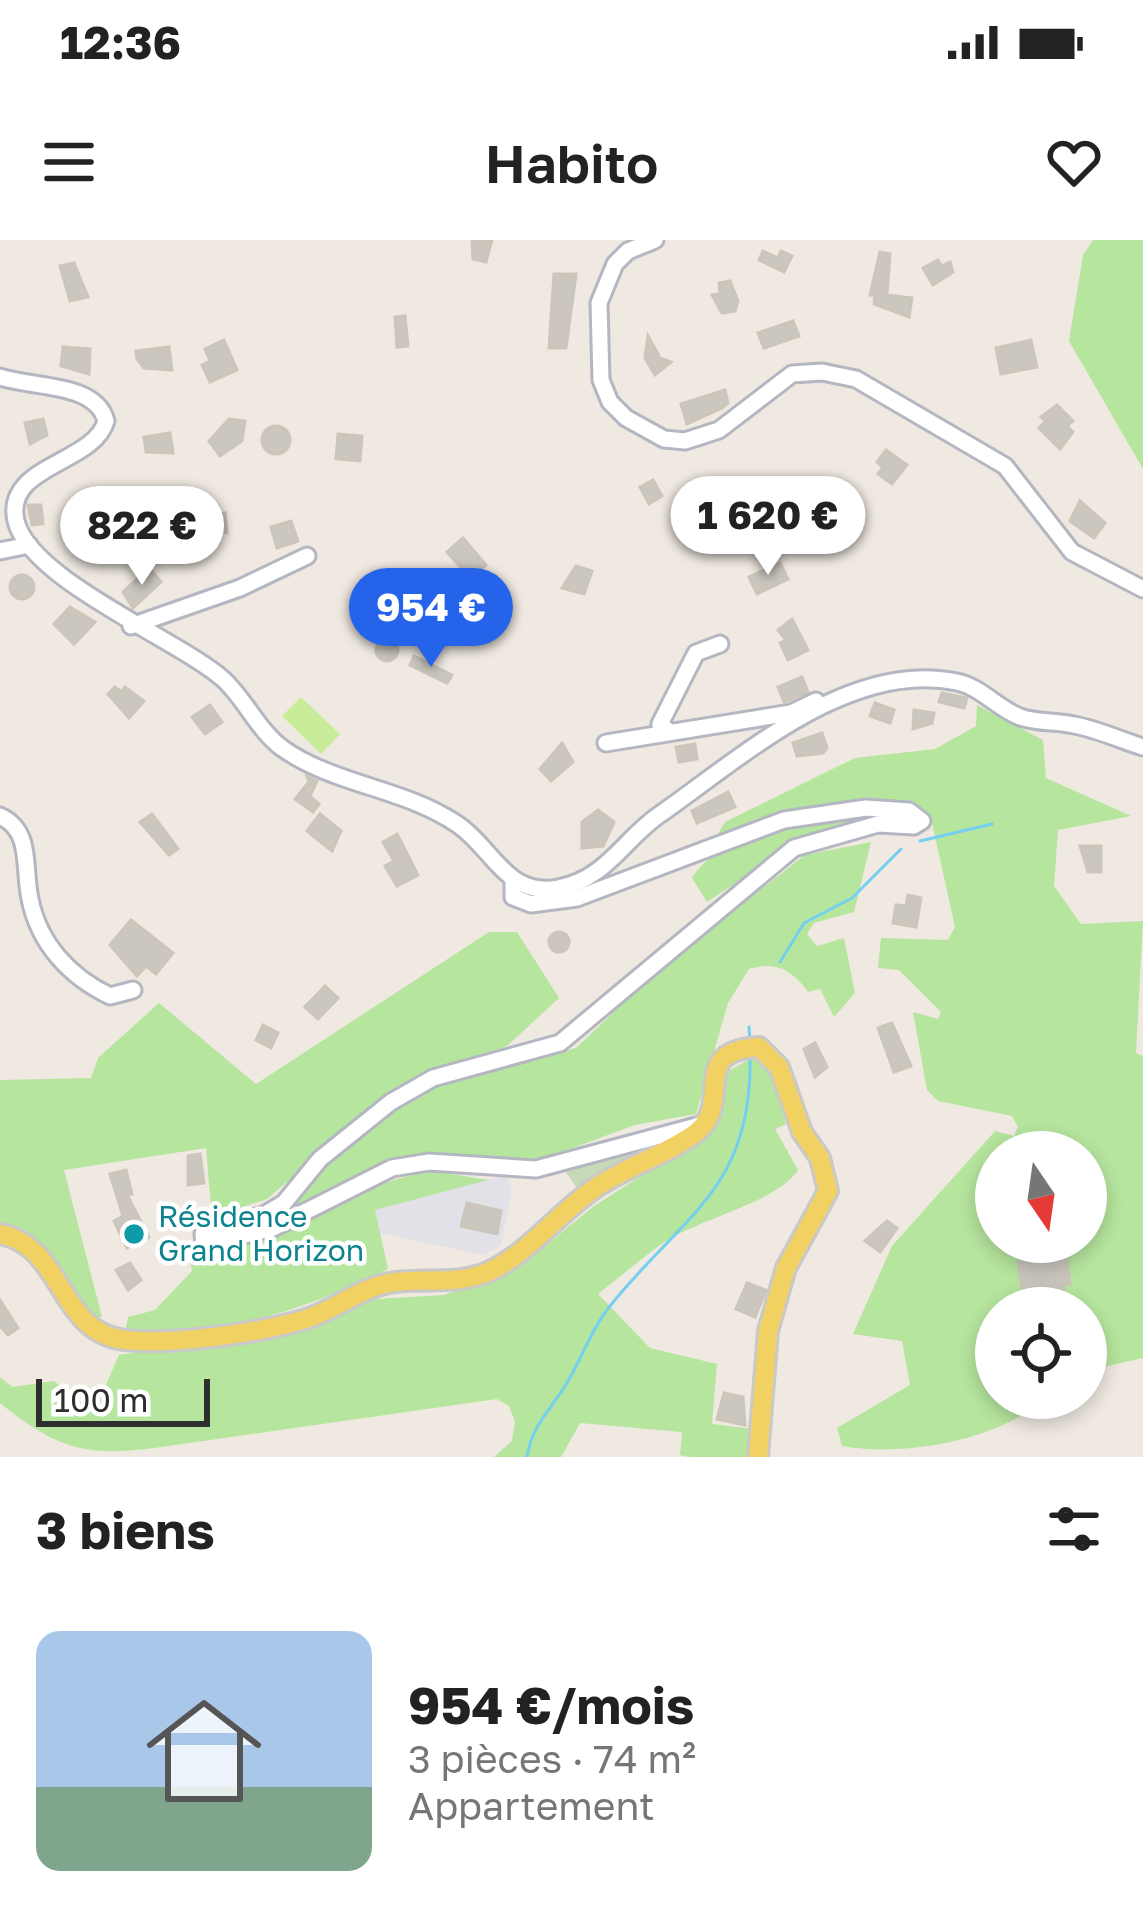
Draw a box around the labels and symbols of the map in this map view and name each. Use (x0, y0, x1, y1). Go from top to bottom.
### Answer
pin: 1 620 € (657, 476, 879, 578)
pin: 822 € (58, 486, 226, 588)
pin: 954 € (347, 568, 515, 670)
north arrow (975, 1131, 1107, 1263)
place label: Résidence Grand Horizon (158, 1198, 364, 1268)
marker: Résidence Grand Horizon (121, 1221, 147, 1247)
scale bar (36, 1373, 210, 1426)

